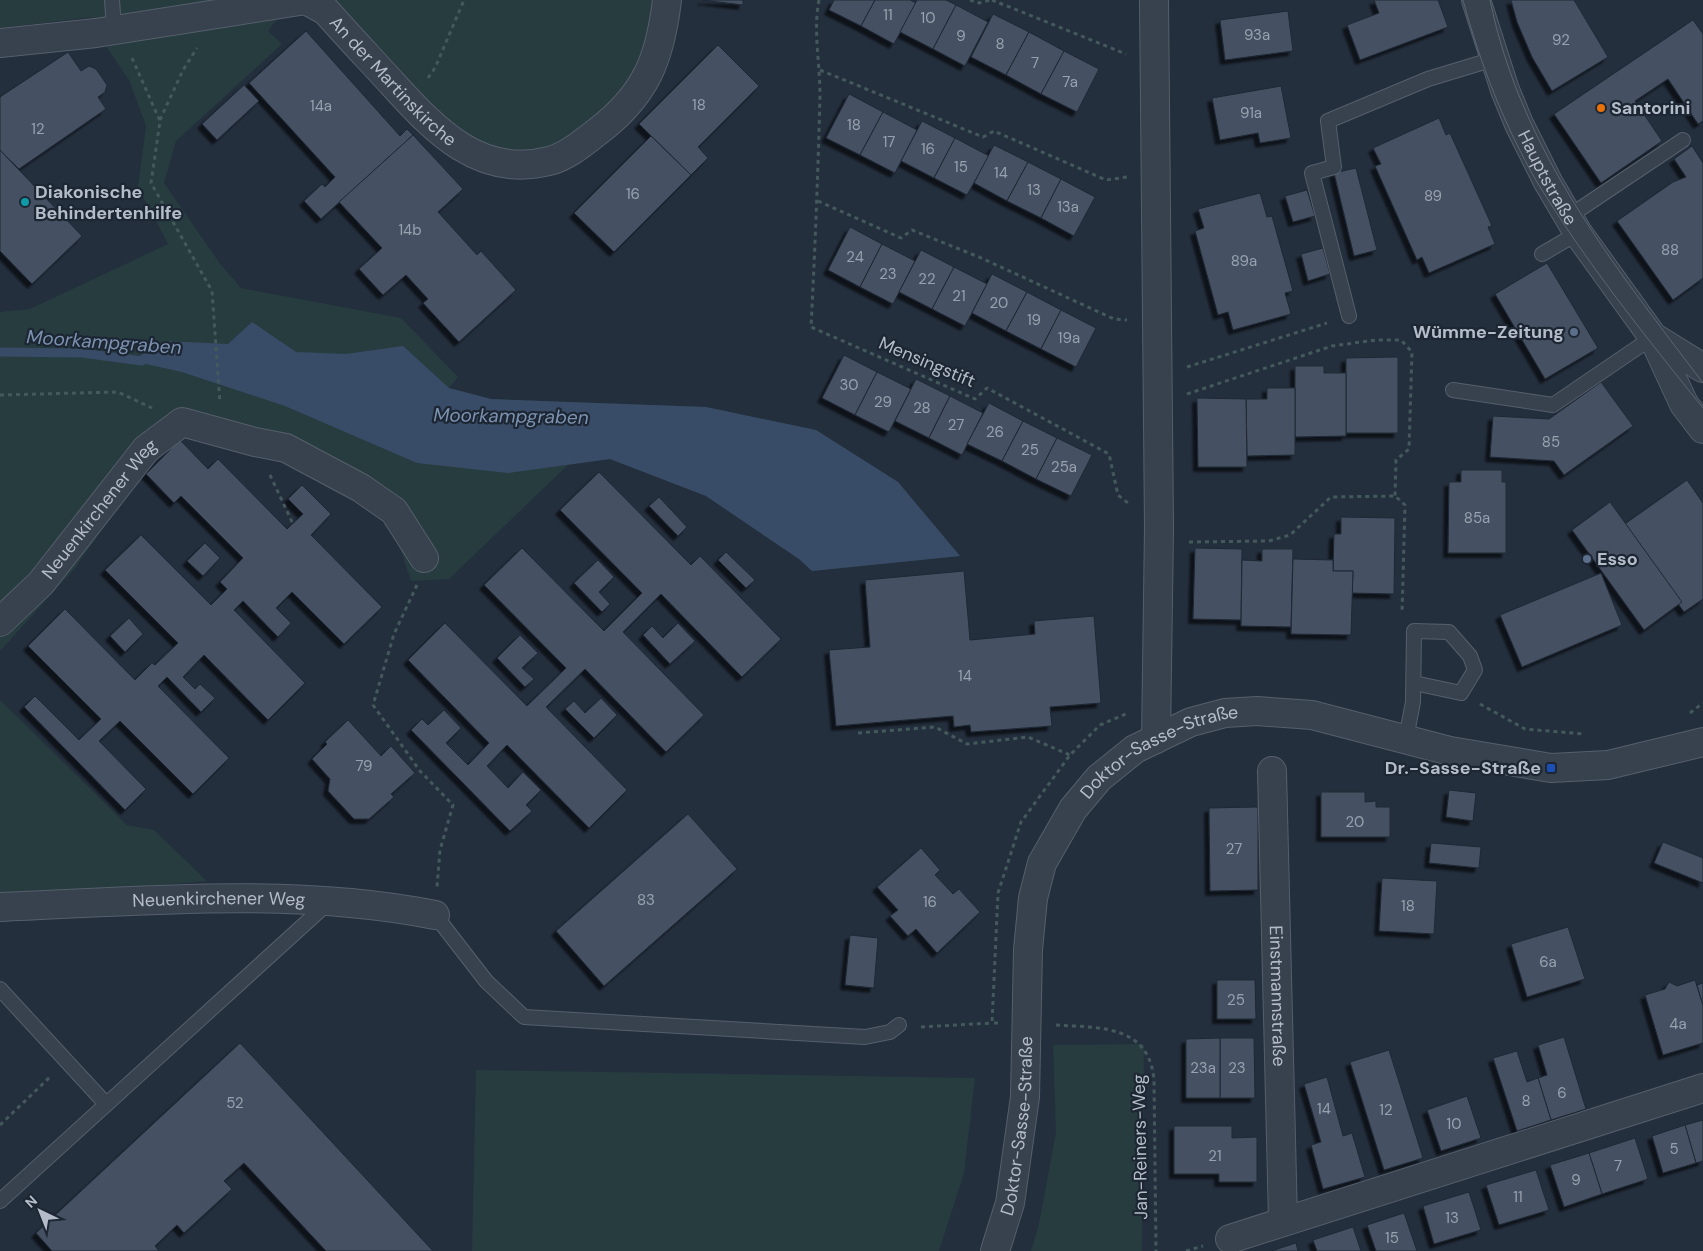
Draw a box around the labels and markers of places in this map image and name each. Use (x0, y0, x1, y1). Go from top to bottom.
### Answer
place label: Santorini (1611, 96, 1690, 120)
marker: Santorini (1595, 102, 1607, 114)
place label: Diakonische Behindertenhilfe (35, 180, 182, 225)
marker: Diakonische Behindertenhilfe (19, 196, 31, 208)
place label: Wümme-Zeitung (1413, 320, 1564, 344)
marker: Wümme-Zeitung (1568, 326, 1580, 338)
place label: Esso (1597, 547, 1638, 571)
marker: Esso (1581, 553, 1593, 565)
place label: Dr.-Sasse-Straße (1385, 756, 1541, 780)
marker: Dr.-Sasse-Straße (1545, 762, 1557, 774)

